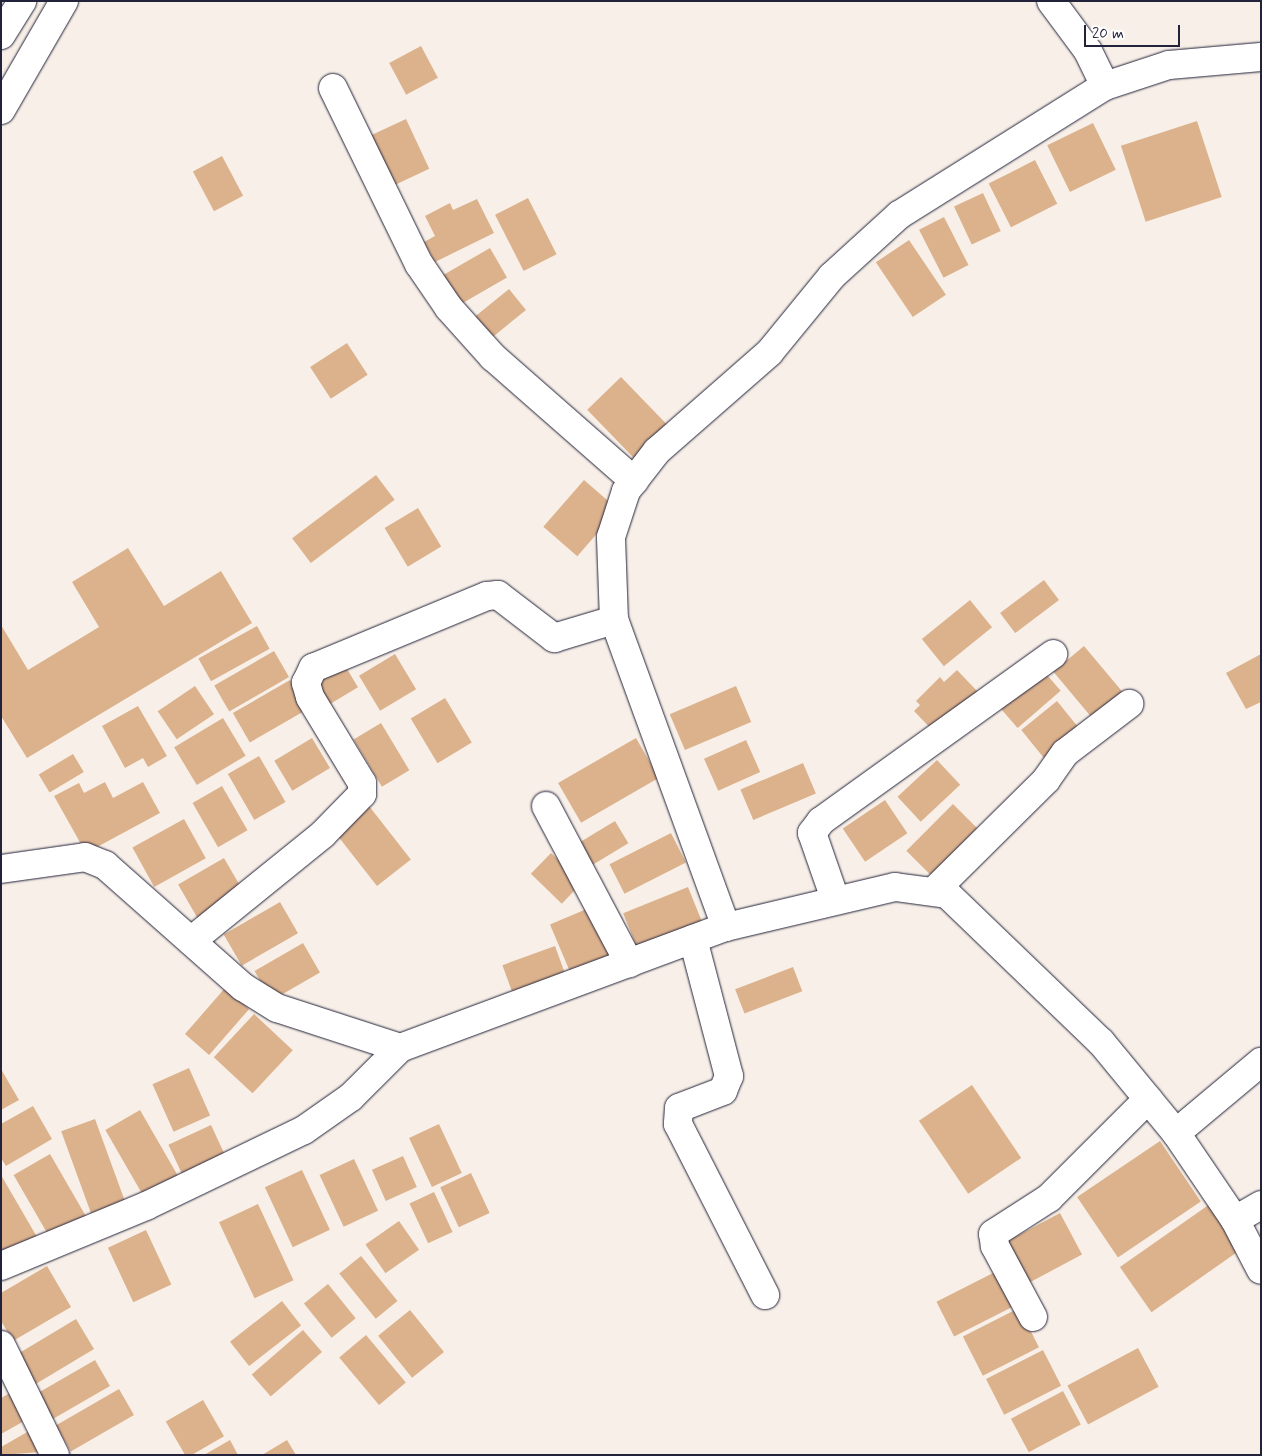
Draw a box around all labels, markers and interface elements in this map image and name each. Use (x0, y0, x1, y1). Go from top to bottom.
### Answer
scale bar (1087, 15, 1183, 47)
text: 20 m (1092, 24, 1124, 44)

